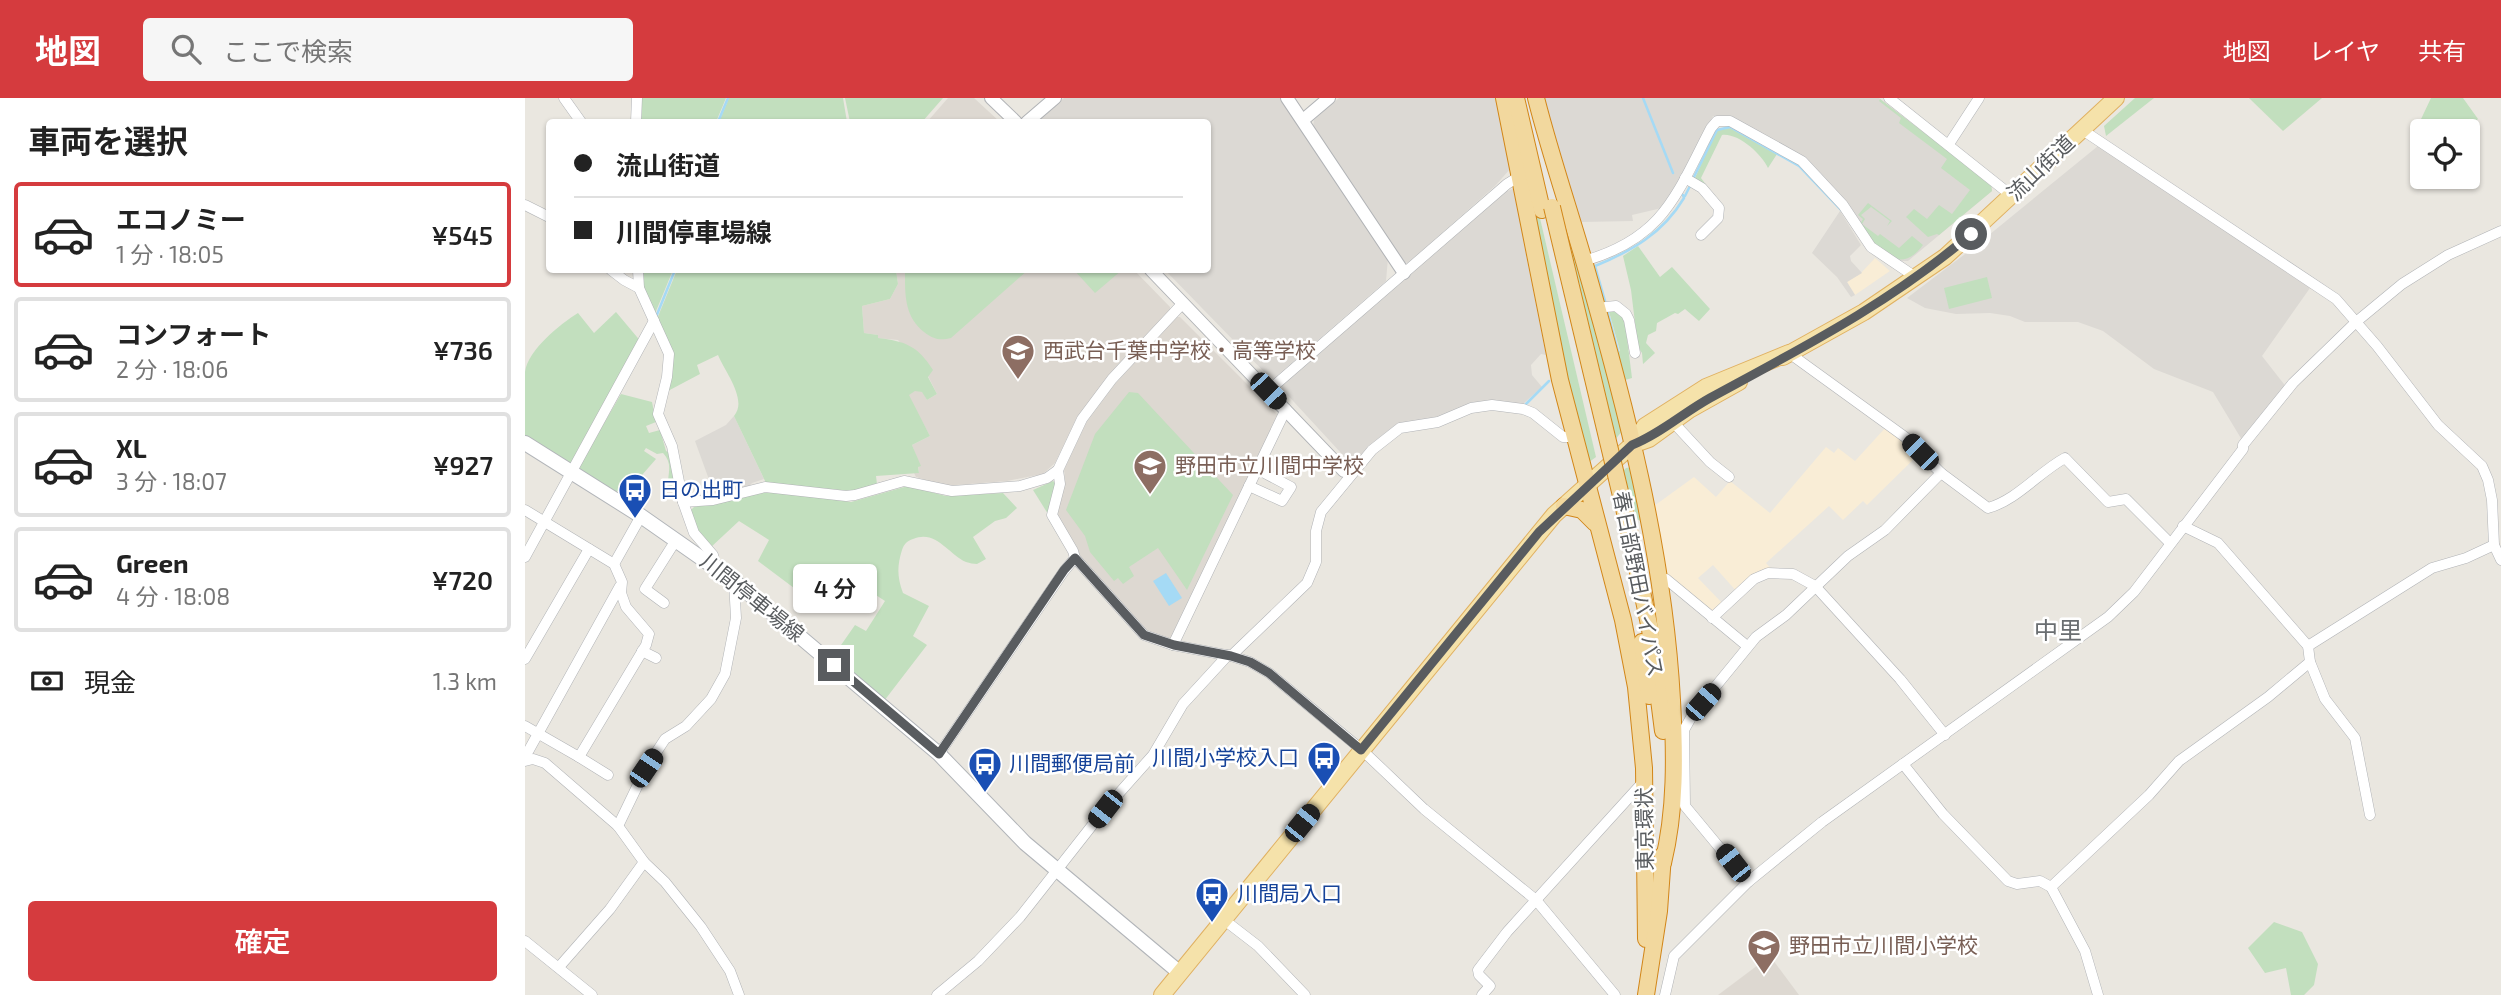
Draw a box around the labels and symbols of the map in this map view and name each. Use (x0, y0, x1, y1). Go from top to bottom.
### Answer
street label: 流山街道 (2001, 129, 2079, 205)
route start (1955, 218, 1987, 250)
school or university icon: 西武台千葉中学校・高等学校 (999, 332, 1037, 381)
place label: 西武台千葉中学校・高等学校 (1043, 337, 1316, 362)
car (1246, 369, 1291, 413)
car (1898, 430, 1943, 474)
school or university icon: 野田市立川間中学校 (1131, 447, 1169, 496)
place label: 野田市立川間中学校 (1175, 452, 1364, 477)
bus stop icon: 日の出町 (616, 471, 654, 520)
place label: 日の出町 (659, 476, 743, 501)
street label: 春日部野田バイパス (1609, 489, 1670, 679)
street label: 川間停車場線 (696, 547, 810, 646)
callout: 4 分 (792, 564, 876, 612)
district label: 中里 (2034, 615, 2082, 644)
route end (818, 649, 850, 681)
car (1682, 679, 1725, 725)
bus stop icon: 川間小学校入口 (1305, 739, 1343, 788)
place label: 川間小学校入口 (1152, 744, 1299, 769)
car (626, 745, 667, 791)
bus stop icon: 川間郵便局前 (966, 745, 1004, 794)
place label: 川間郵便局前 (1009, 750, 1135, 775)
car (1084, 786, 1127, 832)
street label: 東京環状 (1630, 787, 1657, 871)
car (1281, 800, 1324, 846)
car (1712, 840, 1755, 886)
bus stop icon: 川間局入口 (1193, 875, 1231, 924)
place label: 川間局入口 (1237, 880, 1342, 905)
school or university icon: 野田市立川間小学校 (1745, 927, 1783, 976)
place label: 野田市立川間小学校 (1789, 932, 1978, 957)

